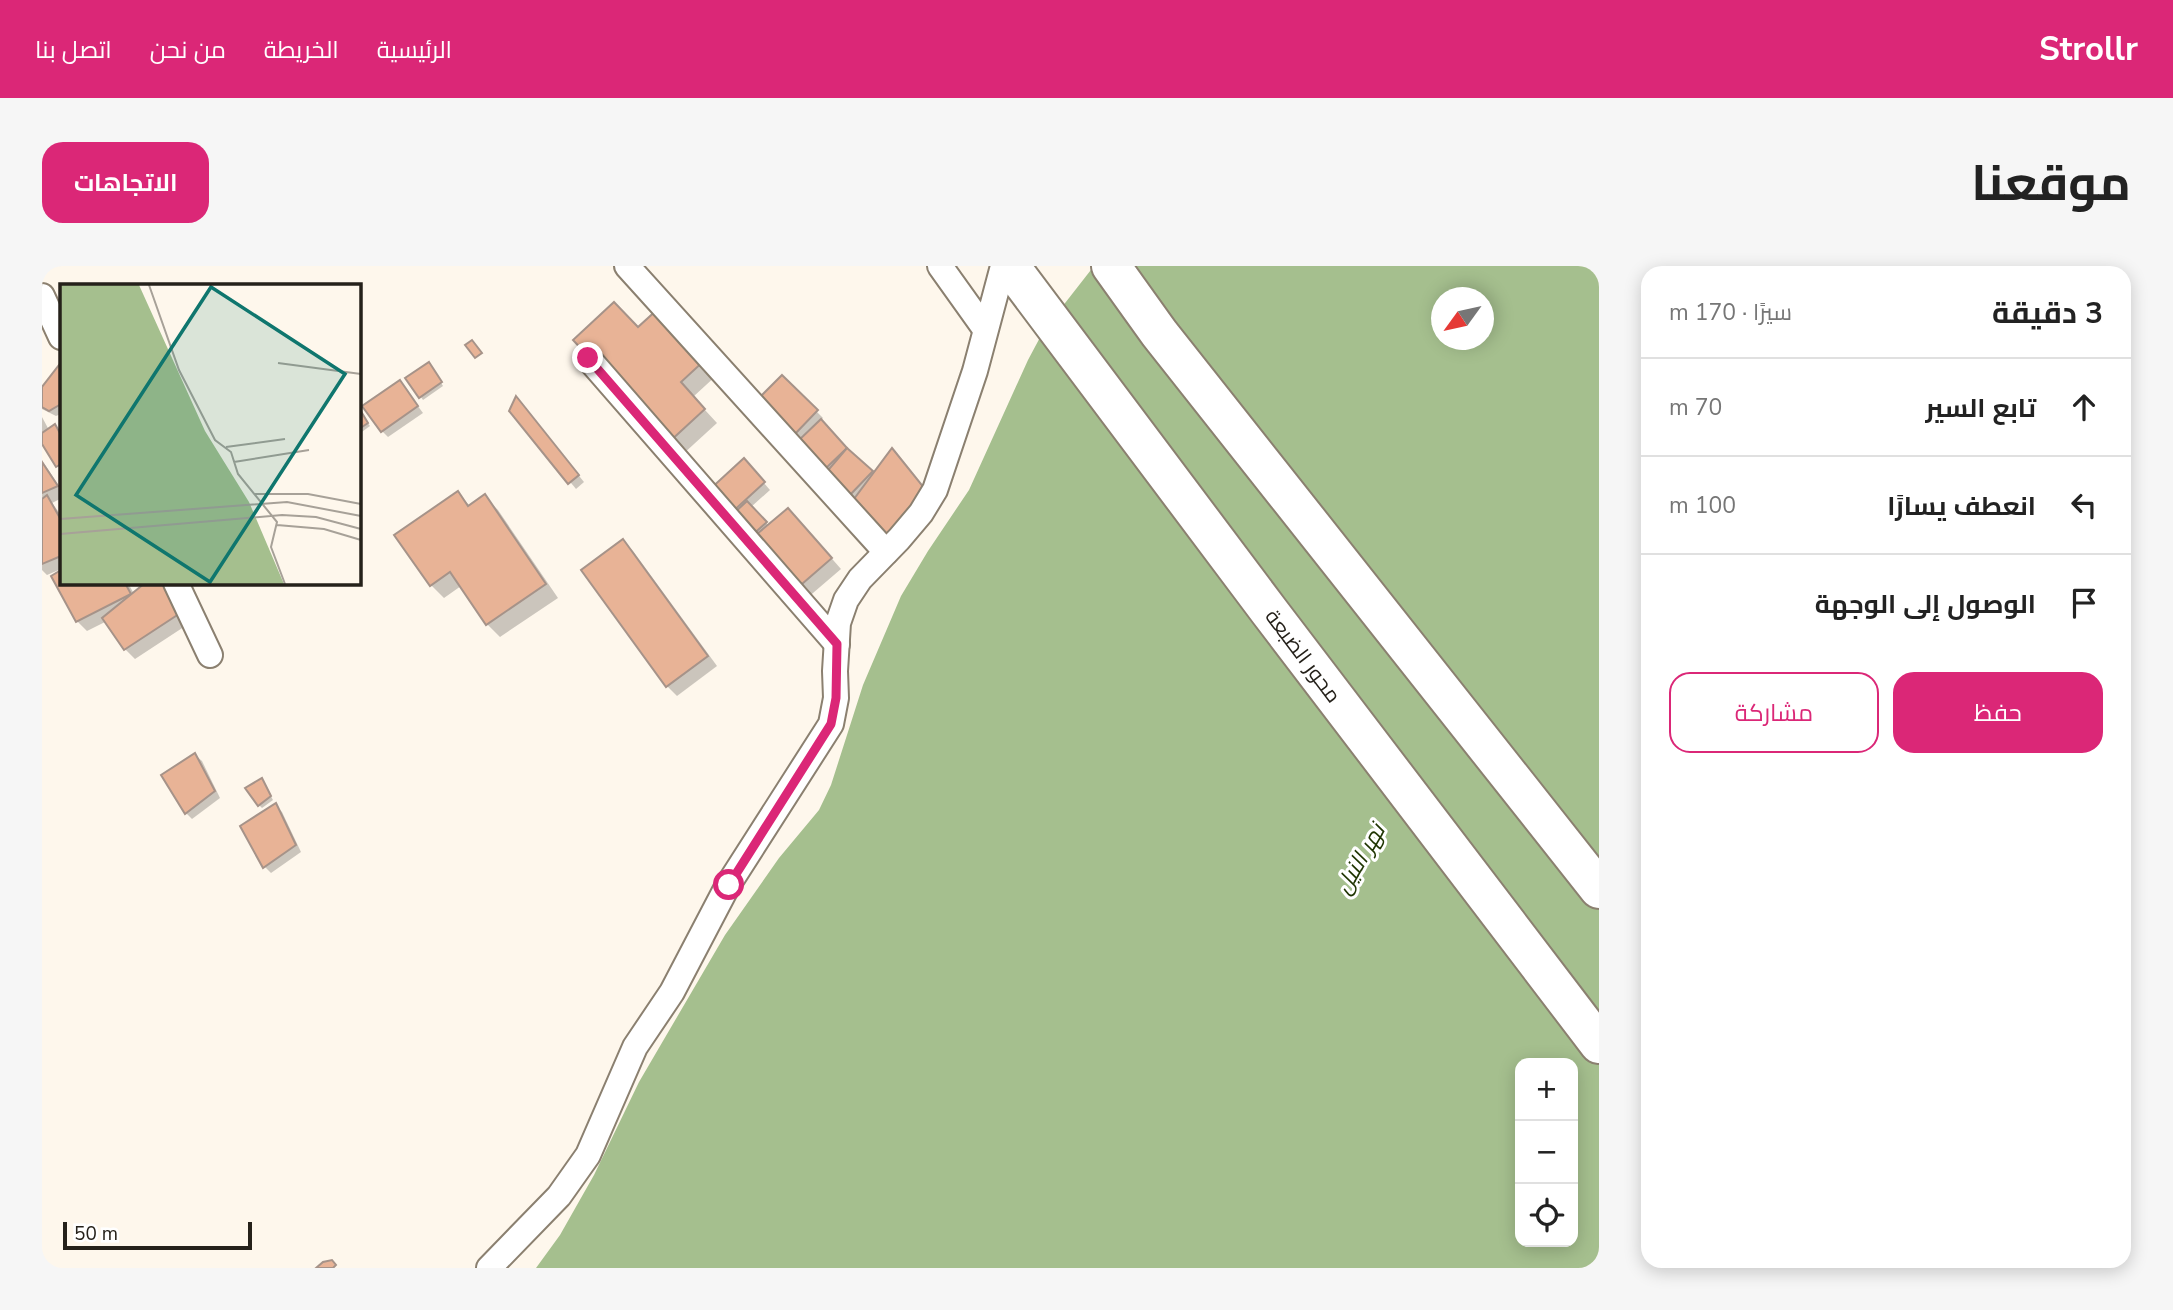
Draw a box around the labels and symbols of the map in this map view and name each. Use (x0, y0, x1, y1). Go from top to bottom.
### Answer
inset map (60, 284, 360, 584)
north arrow (1431, 287, 1494, 350)
route end (572, 342, 603, 373)
street label: محور الضبعة (1259, 604, 1347, 708)
water label: نهر النيل (1328, 816, 1394, 900)
route start (713, 869, 744, 900)
scale bar (63, 1219, 252, 1251)

